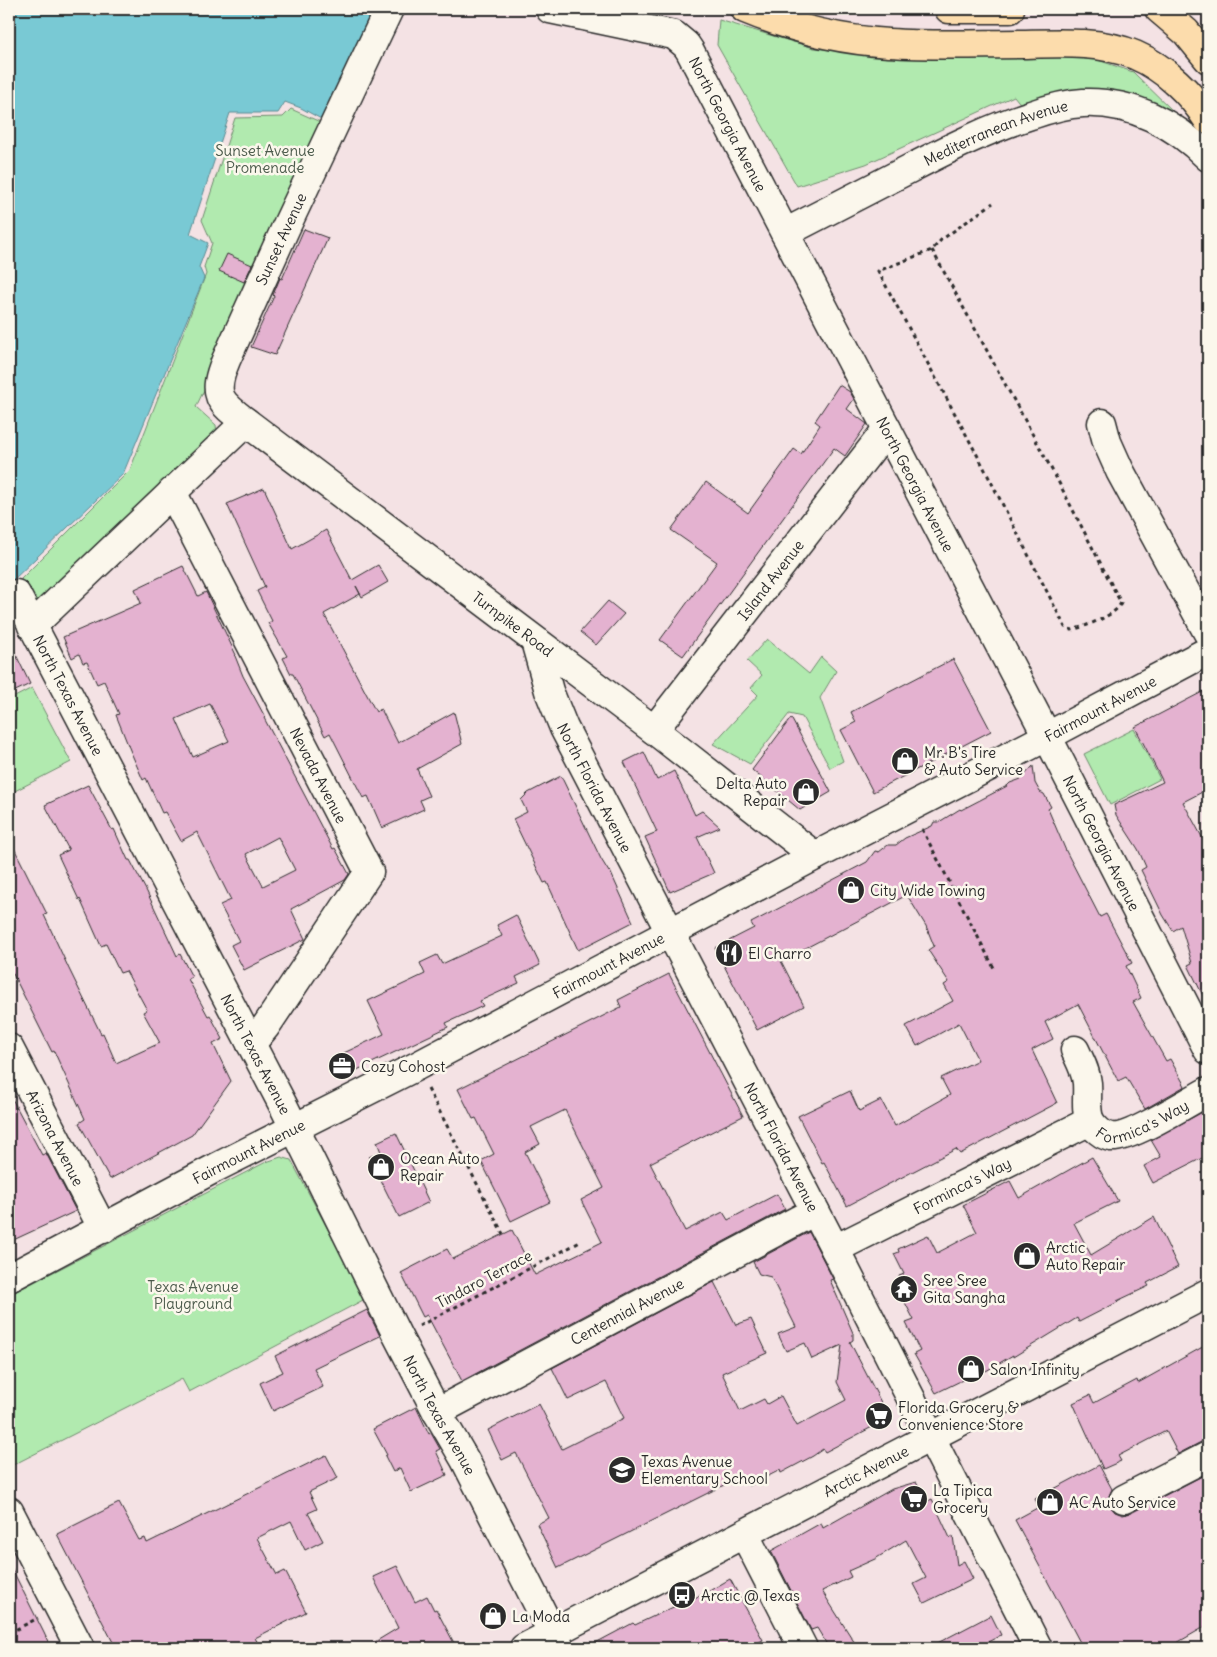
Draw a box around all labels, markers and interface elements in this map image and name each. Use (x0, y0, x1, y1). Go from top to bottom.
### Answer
street label: North Georgia Avenue (685, 53, 771, 195)
street label: Mediterranean Avenue (920, 95, 1069, 170)
park label: Sunset Avenue Promenade (215, 141, 315, 177)
street label: Sunset Avenue (251, 190, 311, 288)
street label: North Georgia Avenue (873, 413, 959, 555)
street label: Island Avenue (733, 536, 807, 624)
street label: Turnpike Road (469, 587, 557, 660)
street label: North Texas Avenue (29, 632, 108, 759)
street label: Fairmount Avenue (1041, 671, 1159, 746)
street label: North Florida Avenue (554, 720, 636, 855)
street label: Nevada Avenue (286, 724, 352, 826)
place label: Mr. B's Tire & Auto Service (924, 743, 1023, 779)
shop icon: Mr. B's Tire & Auto Service (890, 746, 920, 776)
street label: North Georgia Avenue (1059, 772, 1144, 914)
place label: Delta Auto Repair (716, 774, 787, 810)
shop icon: Delta Auto Repair (791, 777, 821, 807)
shop icon: City Wide Towing (836, 875, 866, 905)
place label: City Wide Towing (870, 881, 985, 900)
street label: Fairmount Avenue (549, 928, 667, 1002)
restaurant icon: El Charro (714, 938, 744, 968)
place label: El Charro (748, 944, 811, 963)
street label: North Texas Avenue (217, 990, 296, 1117)
office icon: Cozy Cohost (327, 1051, 357, 1081)
place label: Cozy Cohost (361, 1057, 445, 1076)
street label: North Florida Avenue (740, 1079, 823, 1215)
street label: Arizona Avenue (23, 1086, 88, 1189)
street label: Formica's Way (1092, 1095, 1192, 1147)
street label: Fairmount Avenue (189, 1115, 308, 1188)
place label: Ocean Auto Repair (400, 1149, 480, 1185)
shop icon: Ocean Auto Repair (366, 1152, 396, 1182)
street label: Forminca's Way (910, 1153, 1014, 1218)
place label: Arctic Auto Repair (1046, 1238, 1125, 1274)
shop icon: Arctic Auto Repair (1012, 1241, 1042, 1271)
street label: Tindaro Terrace (433, 1246, 535, 1312)
place label: Sree Sree Gita Sangha (923, 1271, 1006, 1307)
street label: Centennial Avenue (567, 1273, 687, 1349)
temple icon: Sree Sree Gita Sangha (889, 1274, 919, 1304)
park label: Texas Avenue Playground (147, 1277, 239, 1313)
street label: North Texas Avenue (400, 1352, 480, 1478)
shop icon: Salon Infinity (956, 1354, 986, 1384)
place label: Salon Infinity (990, 1360, 1080, 1379)
place label: Florida Grocery & Convenience Store (898, 1398, 1023, 1434)
supermarket icon: Florida Grocery & Convenience Store (864, 1401, 894, 1431)
street label: Arctic Avenue (820, 1441, 911, 1501)
place label: Texas Avenue Elementary School (641, 1452, 768, 1488)
school or university icon: Texas Avenue Elementary School (607, 1455, 637, 1485)
place label: La Tipica Grocery (933, 1481, 993, 1517)
supermarket icon: La Tipica Grocery (899, 1484, 929, 1514)
shop icon: AC Auto Service (1035, 1487, 1065, 1517)
place label: AC Auto Service (1069, 1493, 1176, 1512)
bus stop icon: Arctic @ Texas (667, 1580, 697, 1610)
place label: Arctic @ Texas (701, 1586, 800, 1605)
shop icon: La Moda (478, 1601, 508, 1631)
place label: La Moda (512, 1607, 570, 1626)

